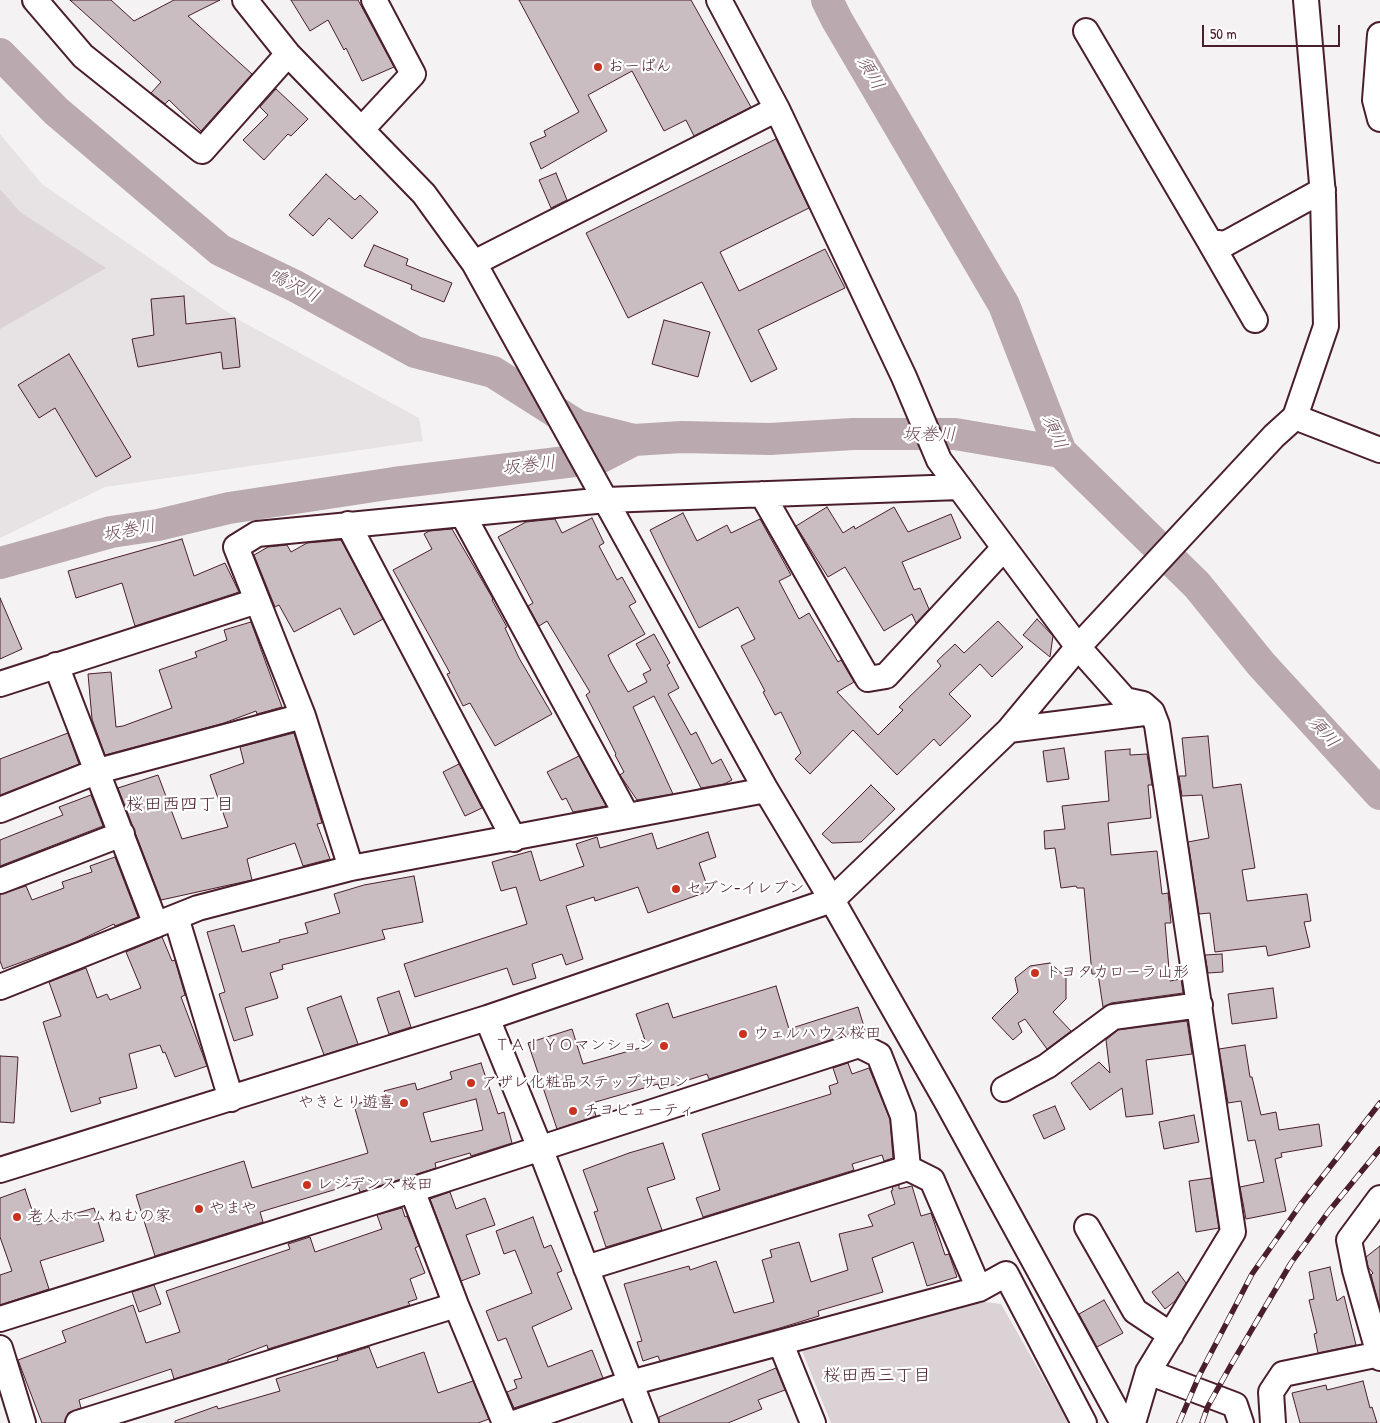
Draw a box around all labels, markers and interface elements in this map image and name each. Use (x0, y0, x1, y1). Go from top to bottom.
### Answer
scale bar (1205, 15, 1342, 47)
text: 50 m (1210, 23, 1237, 44)
water label: 須川 (852, 52, 888, 94)
place label: おーばん (608, 57, 672, 77)
marker: おーばん (592, 61, 604, 73)
water label: 鳴沢川 (265, 264, 323, 308)
water label: 須川 (1037, 411, 1071, 453)
water label: 坂巻川 (902, 424, 956, 446)
water label: 坂巻川 (501, 452, 557, 480)
water label: 坂巻川 (100, 515, 158, 547)
water label: 須川 (1303, 711, 1343, 753)
district label: 桜田西四丁目 (126, 794, 234, 816)
place label: セブン-イレブン (686, 879, 804, 899)
marker: セブン-イレブン (670, 883, 682, 895)
place label: トヨタカローラ山形 (1045, 963, 1189, 983)
marker: トヨタカローラ山形 (1029, 967, 1041, 979)
place label: ウェルハウス桜田 (753, 1024, 881, 1044)
marker: ウェルハウス桜田 (737, 1028, 749, 1040)
place label: ＴＡＩＹＯマンション (494, 1036, 654, 1056)
marker: ＴＡＩＹＯマンション (658, 1040, 670, 1052)
place label: アザレ化粧品ステップサロン (481, 1073, 689, 1093)
marker: アザレ化粧品ステップサロン (465, 1077, 477, 1089)
place label: やきとり遊喜 (298, 1093, 394, 1113)
marker: やきとり遊喜 (398, 1097, 410, 1109)
place label: チヨビューティ (583, 1101, 695, 1121)
marker: チヨビューティ (567, 1105, 579, 1117)
place label: レジデンス 桜田 (317, 1175, 433, 1195)
marker: レジデンス 桜田 (301, 1179, 313, 1191)
place label: やまや (209, 1199, 257, 1219)
marker: やまや (193, 1203, 205, 1215)
place label: 老人ホームねむの家 (27, 1207, 171, 1227)
marker: 老人ホームねむの家 (11, 1211, 23, 1223)
district label: 桜田西三丁目 (823, 1365, 931, 1387)

